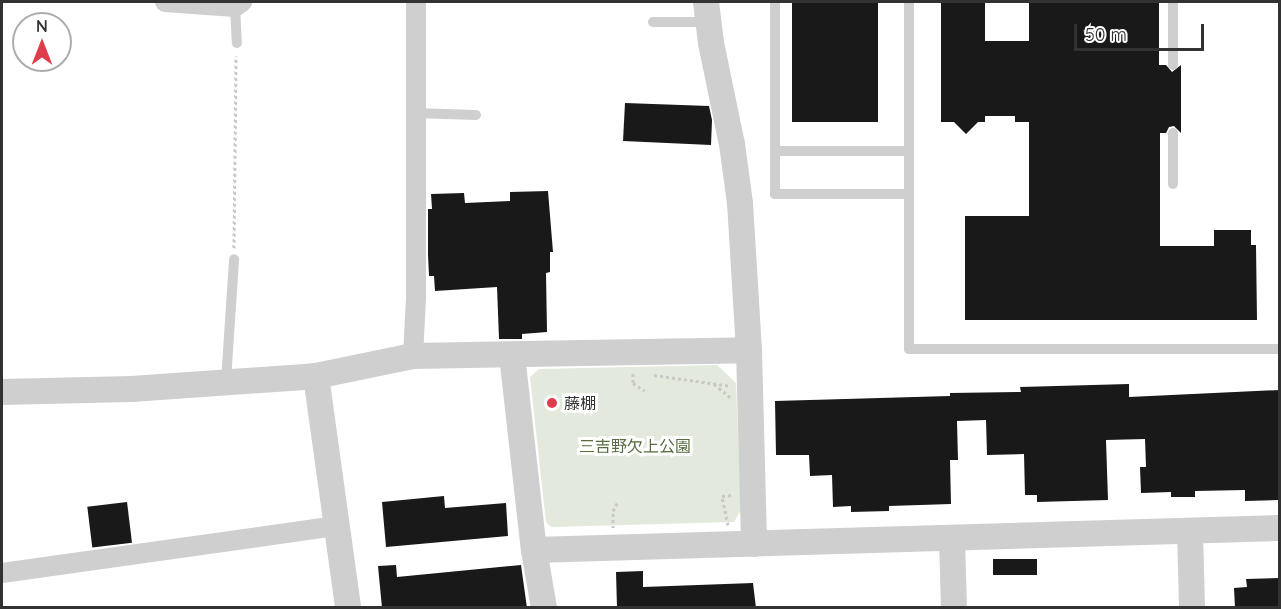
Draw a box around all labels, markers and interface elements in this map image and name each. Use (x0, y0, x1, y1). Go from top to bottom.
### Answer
north arrow (12, 12, 72, 72)
scale bar (1077, 12, 1208, 50)
text: N (36, 16, 48, 36)
text: 50 m (1085, 23, 1127, 46)
place label: 藤棚 (564, 393, 596, 413)
marker: 藤棚 (545, 396, 559, 410)
park label: 三吉野欠上公園 (579, 436, 691, 456)

